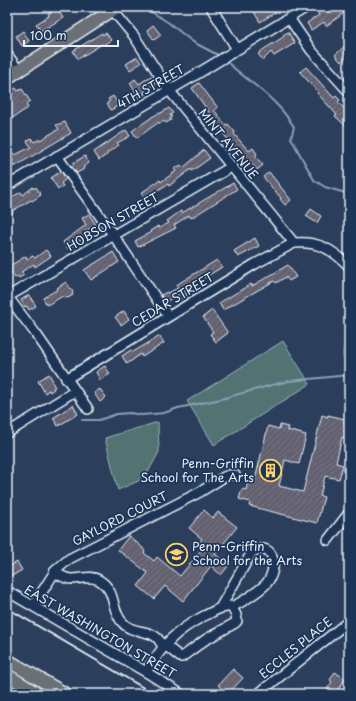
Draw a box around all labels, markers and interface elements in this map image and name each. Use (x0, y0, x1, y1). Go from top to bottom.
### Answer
scale bar (24, 22, 118, 48)
text: 100 m (30, 26, 67, 44)
street label: 4TH STREET (113, 59, 188, 113)
street label: MINT AVENUE (195, 104, 263, 183)
street label: HOBSON STREET (63, 187, 163, 255)
street label: CEDAR STREET (128, 267, 218, 331)
place label: Penn-Griffin School for The Arts (141, 454, 254, 486)
building icon: Penn-Griffin School for The Arts (257, 458, 283, 484)
street label: GAYLORD COURT (69, 486, 171, 550)
place label: Penn-Griffin School for the Arts (192, 537, 302, 569)
school or university icon: Penn-Griffin School for the Arts (164, 541, 190, 567)
street label: EAST WASHINGTON STREET (21, 580, 180, 682)
street label: ECCLES PLACE (255, 612, 336, 682)

